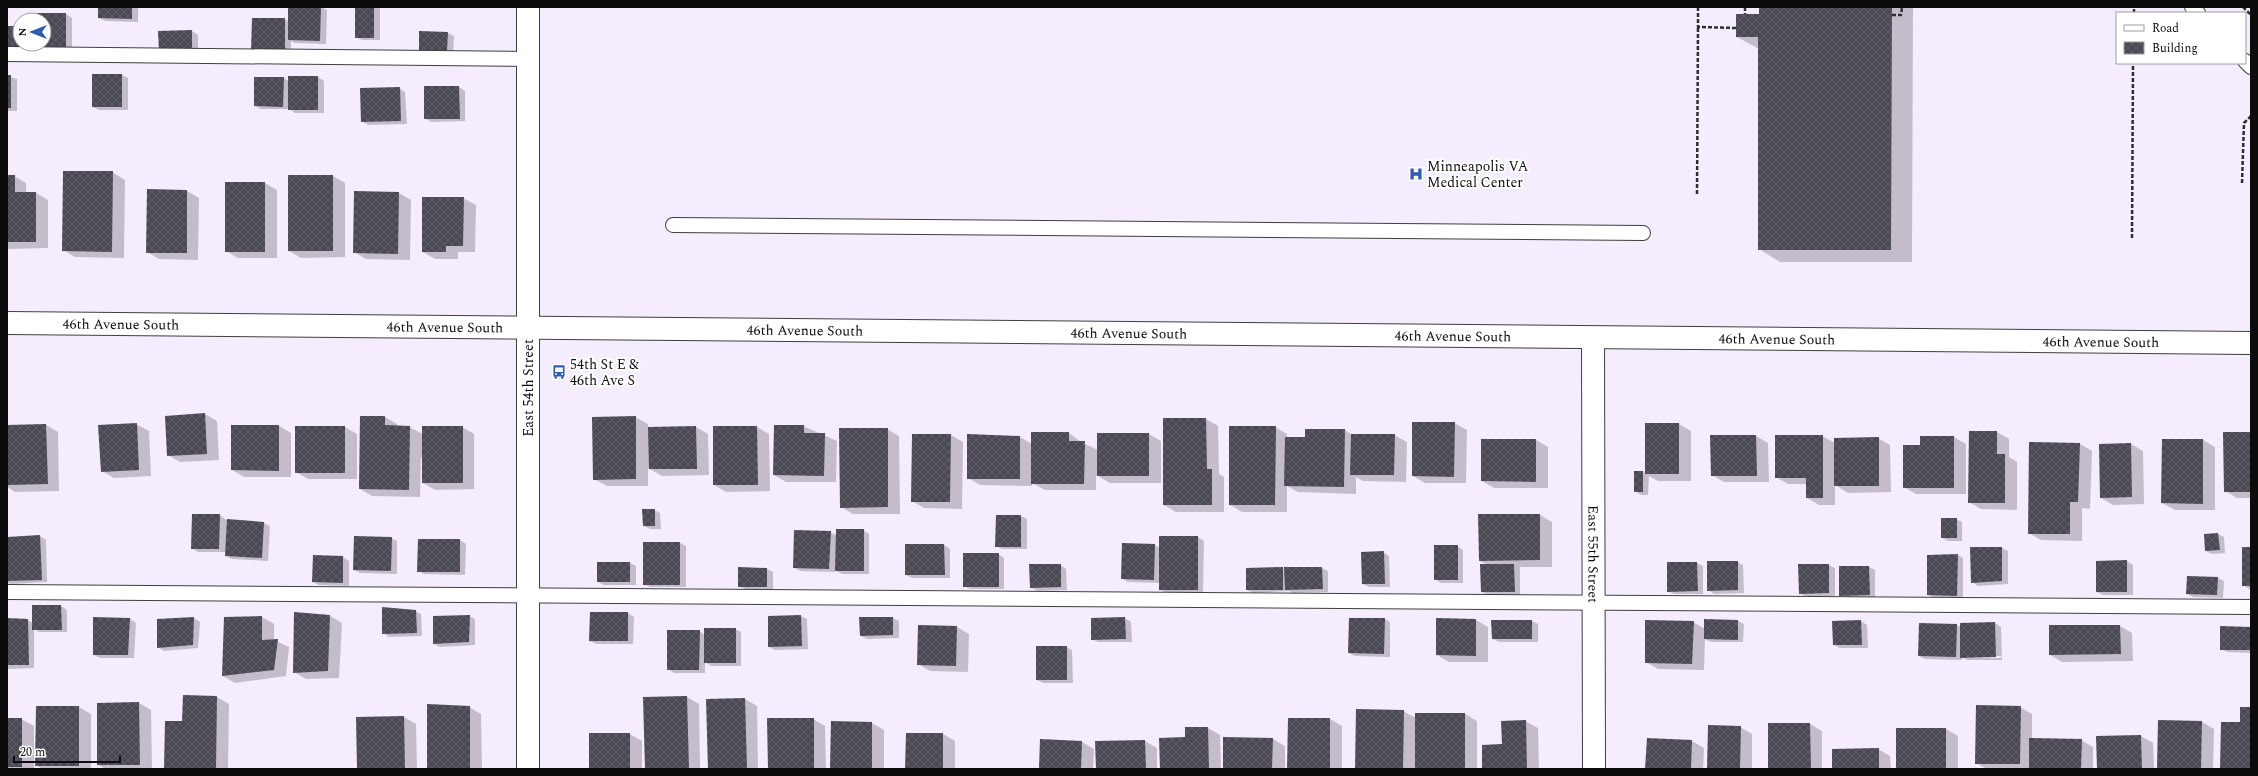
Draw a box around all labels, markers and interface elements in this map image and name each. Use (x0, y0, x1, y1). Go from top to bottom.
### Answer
north arrow (12, 12, 52, 52)
legend (2116, 12, 2246, 64)
text: Road (2152, 19, 2179, 38)
text: N (14, 27, 31, 36)
text: Building (2152, 39, 2198, 58)
place label: Minneapolis VA Medical Center (1427, 156, 1529, 193)
hospital icon: Minneapolis VA Medical Center (1408, 166, 1424, 182)
street label: 46th Avenue South (63, 313, 179, 335)
street label: 46th Avenue South (387, 316, 503, 338)
street label: 46th Avenue South (747, 319, 863, 341)
street label: 46th Avenue South (1071, 322, 1187, 344)
street label: 46th Avenue South (1395, 325, 1511, 347)
street label: 46th Avenue South (1719, 328, 1835, 350)
street label: 46th Avenue South (2042, 331, 2159, 353)
street label: East 54th Street (518, 339, 539, 437)
place label: 54th St E & 46th Ave S (570, 354, 639, 391)
bus stop icon: 54th St E & 46th Ave S (551, 364, 567, 380)
street label: East 55th Street (1583, 505, 1604, 603)
scale bar (14, 738, 120, 764)
text: 20 m (20, 743, 45, 762)

